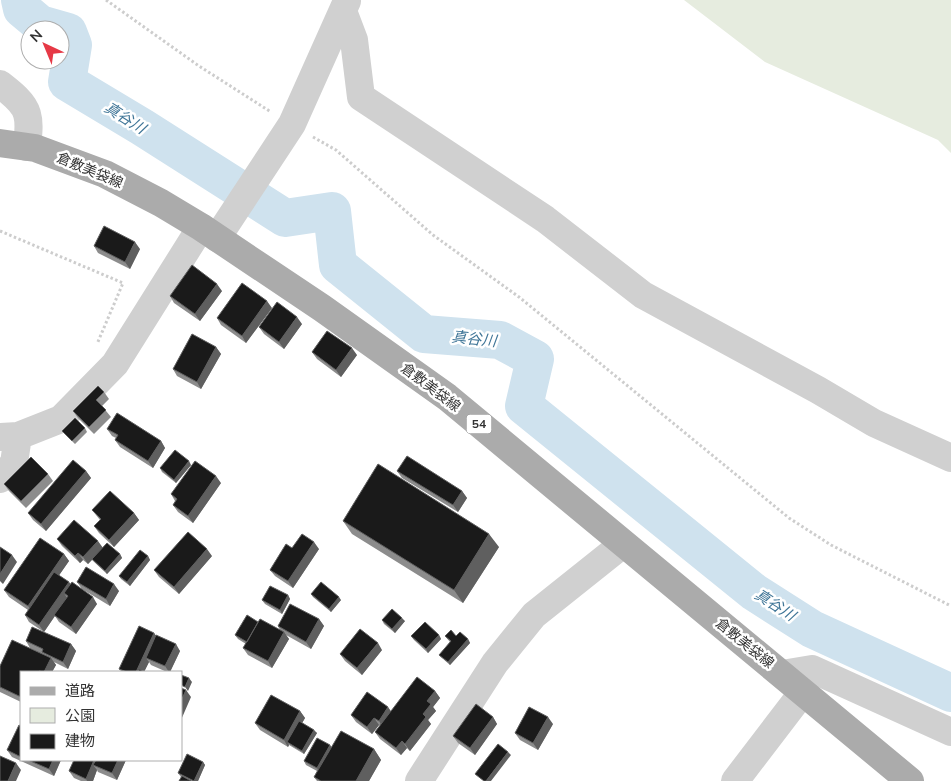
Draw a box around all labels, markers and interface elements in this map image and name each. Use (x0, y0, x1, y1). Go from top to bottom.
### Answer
north arrow (20, 20, 70, 70)
text: N (26, 26, 46, 46)
water label: 真谷川 (101, 98, 151, 139)
street label: 倉敷美袋線 (54, 148, 126, 192)
water label: 真谷川 (451, 327, 499, 351)
street label: 倉敷美袋線 (398, 359, 464, 415)
road number: 54 (466, 414, 492, 434)
water label: 真谷川 (751, 584, 801, 626)
street label: 倉敷美袋線 (712, 614, 778, 672)
legend (20, 671, 182, 761)
text: 道路 (65, 681, 95, 700)
text: 公園 (65, 706, 95, 725)
text: 建物 (65, 731, 95, 750)

